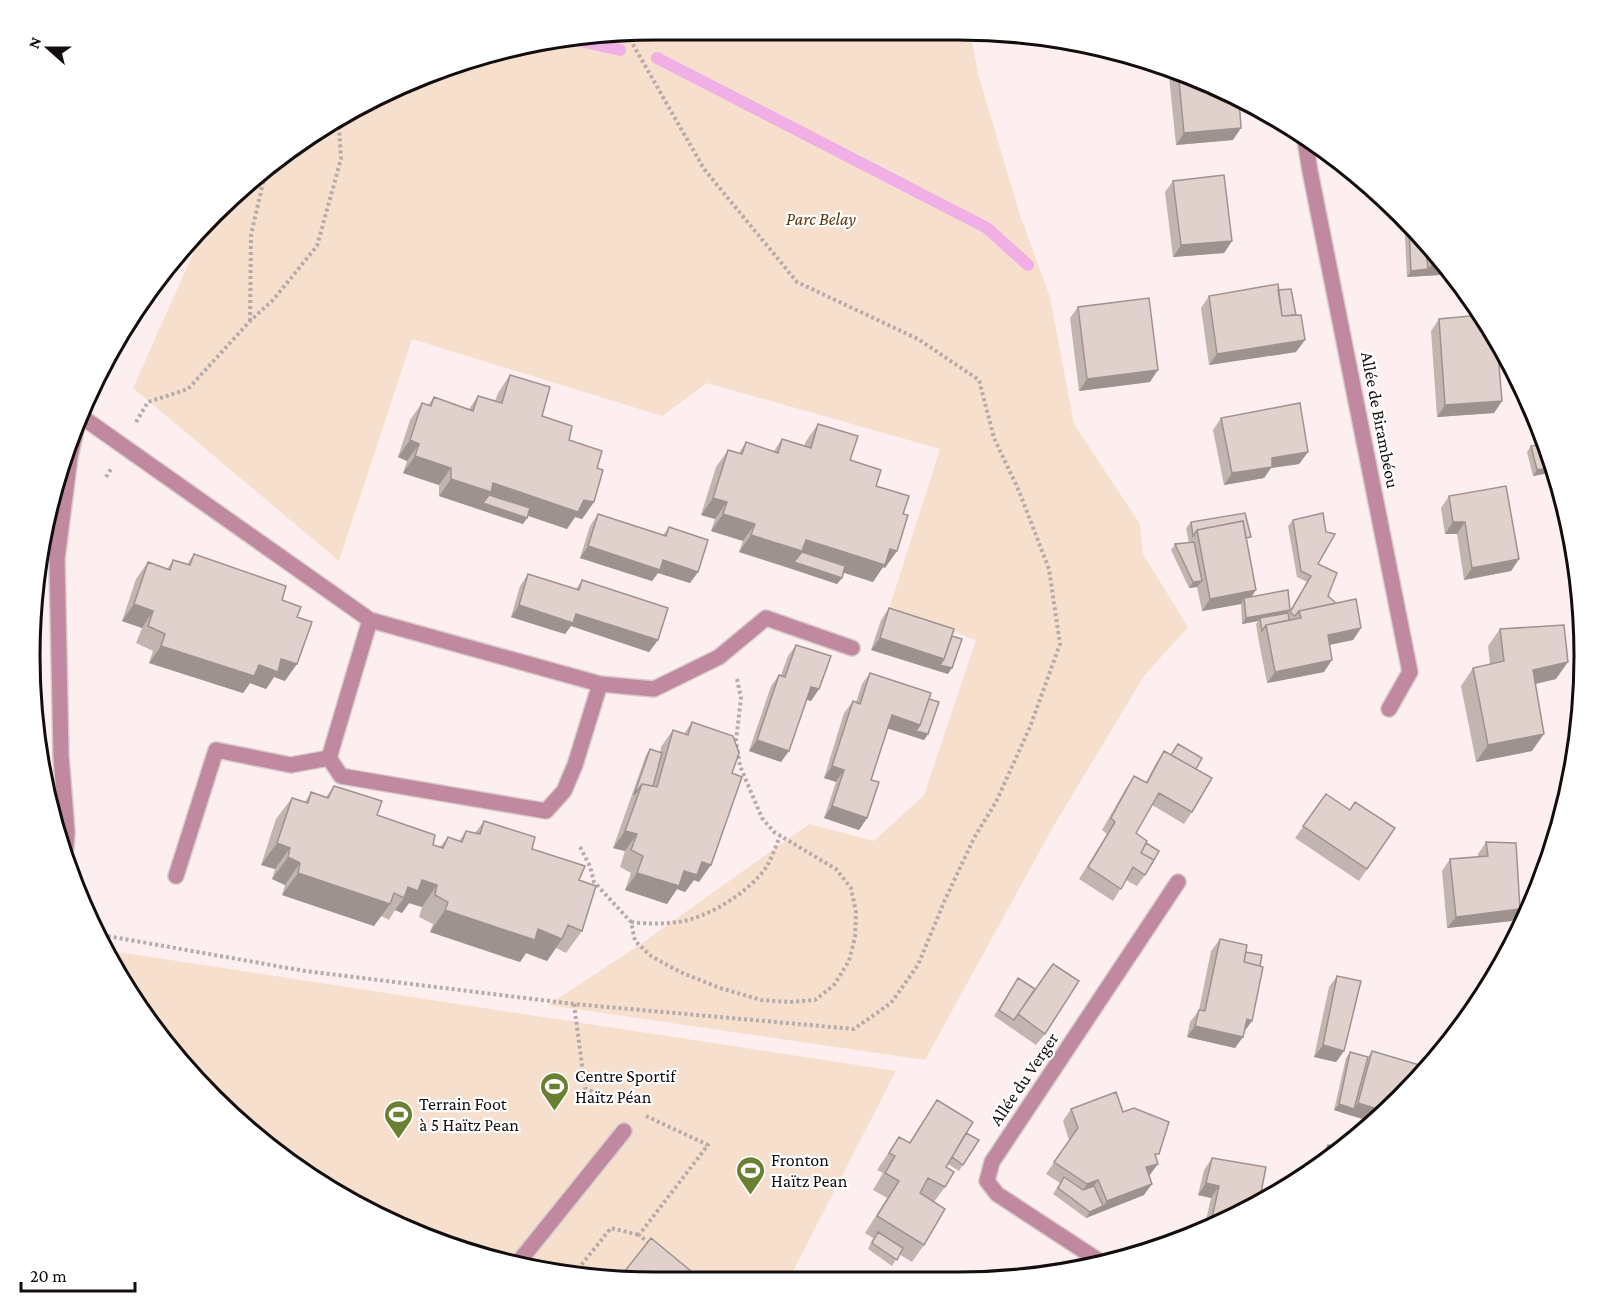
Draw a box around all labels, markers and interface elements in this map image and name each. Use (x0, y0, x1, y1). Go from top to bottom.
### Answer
north arrow (18, 18, 78, 78)
text: N (25, 35, 44, 51)
park label: Parc Belay (786, 209, 856, 229)
street label: Allée de Birambéou (1357, 350, 1403, 490)
street label: Allée du Verger (986, 1028, 1063, 1129)
place label: Centre Sportif Haïtz Péan (575, 1066, 677, 1107)
sports icon: Centre Sportif Haïtz Péan (538, 1070, 570, 1112)
place label: Terrain Foot à 5 Haïtz Pean (419, 1094, 519, 1135)
sports icon: Terrain Foot à 5 Haïtz Pean (382, 1098, 414, 1140)
place label: Fronton Haïtz Pean (771, 1150, 848, 1191)
sports icon: Fronton Haïtz Pean (734, 1154, 766, 1196)
scale bar (21, 1255, 135, 1293)
text: 20 m (30, 1266, 67, 1286)

